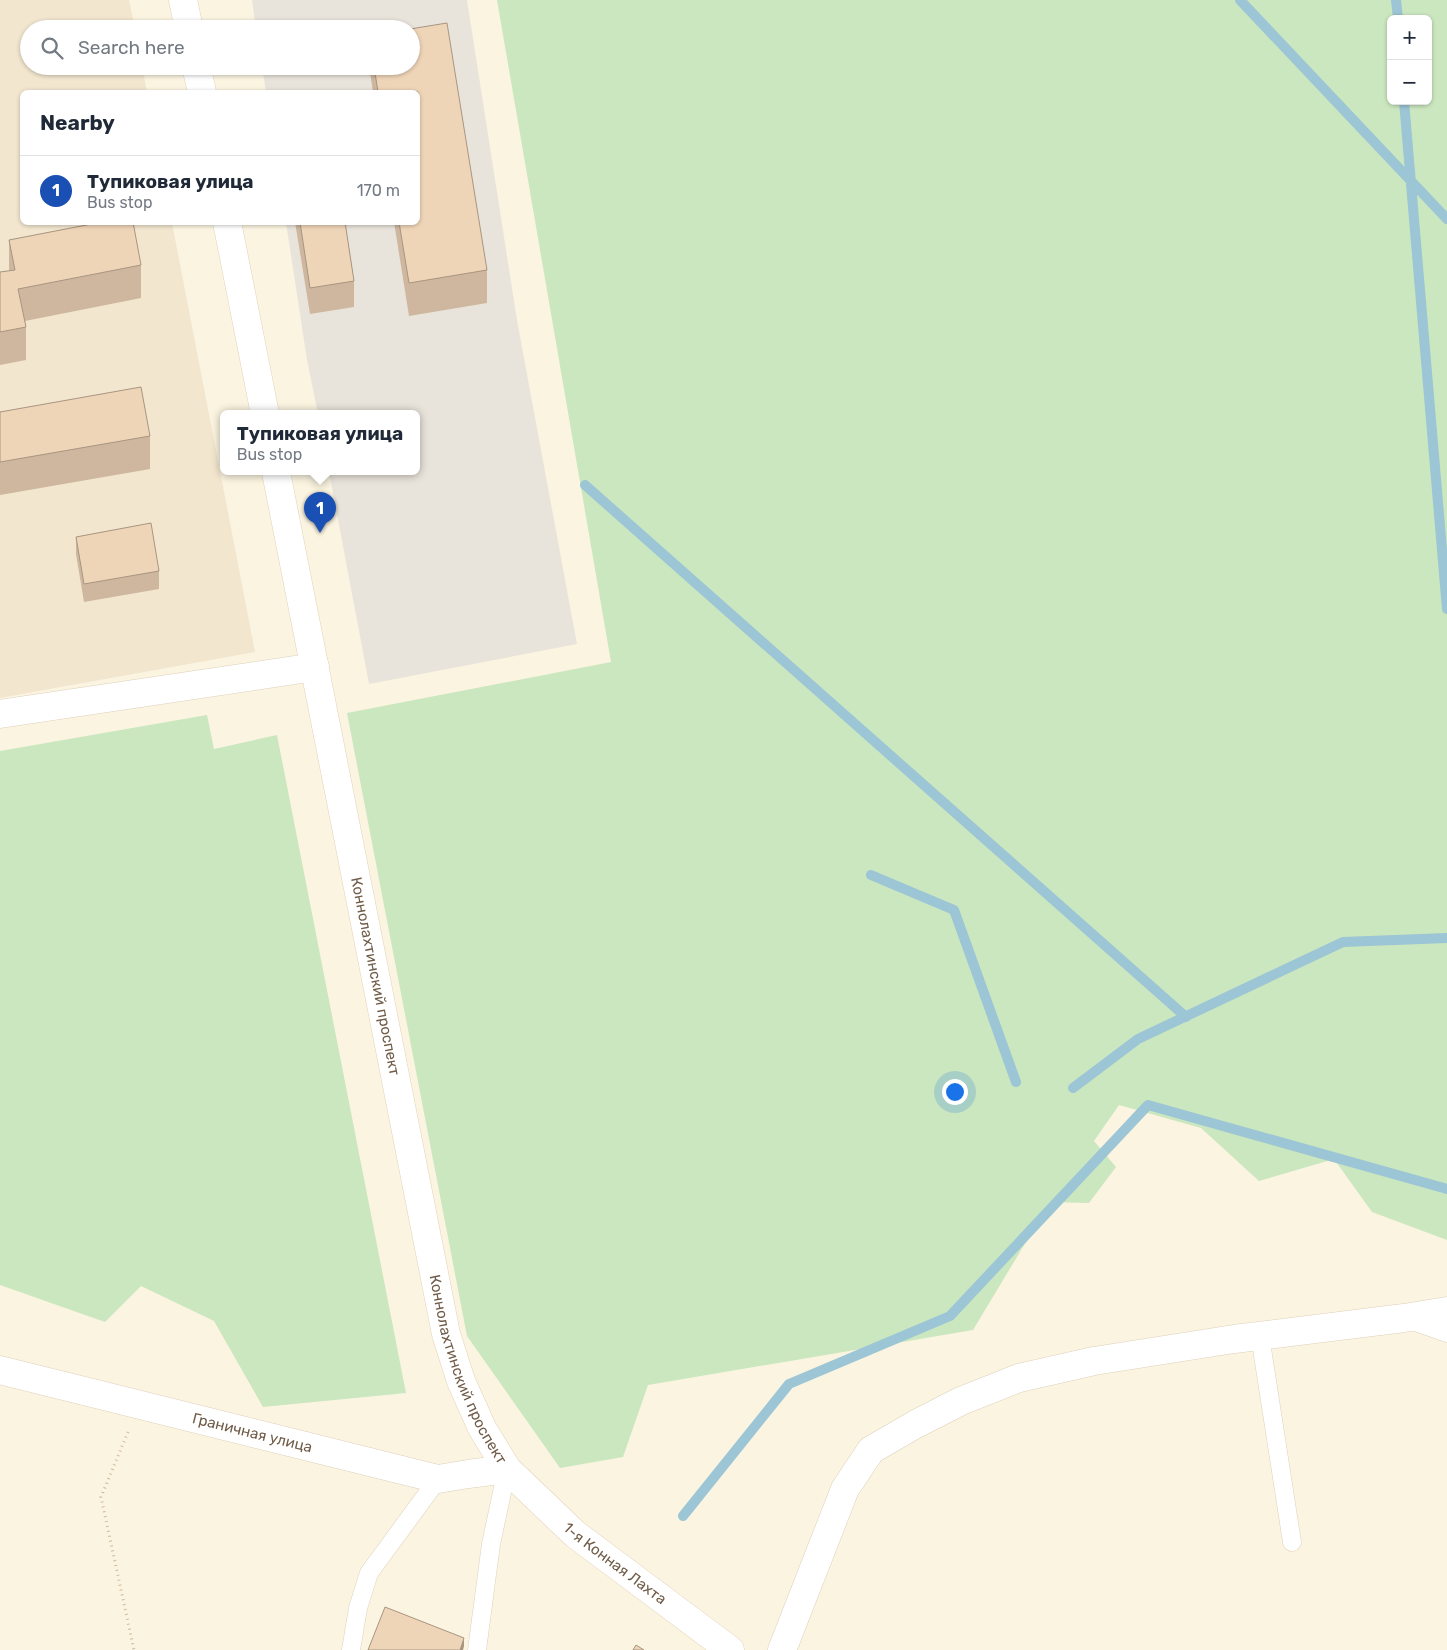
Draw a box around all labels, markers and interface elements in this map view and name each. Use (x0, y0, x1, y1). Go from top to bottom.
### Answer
map controls (1387, 15, 1432, 105)
button: + (1387, 15, 1432, 60)
search box (20, 20, 420, 75)
icon: search (38, 34, 66, 62)
text: Search here (78, 36, 185, 59)
button: − (1387, 60, 1432, 105)
text: Nearby (40, 110, 115, 135)
text: Тупиковая улица (87, 170, 254, 193)
text: 1 (52, 181, 60, 200)
text: 170 m (357, 181, 400, 200)
text: Bus stop (87, 193, 153, 212)
popup (220, 410, 420, 475)
text: Тупиковая улица (237, 422, 403, 445)
text: Bus stop (237, 445, 302, 464)
pin: 1 (304, 492, 336, 533)
street label: Коннолахтинский проспект (347, 876, 404, 1077)
your location (942, 1079, 968, 1105)
street label: Коннолахтинский проспект (425, 1273, 511, 1467)
street label: Граничная улица (191, 1409, 314, 1456)
street label: 1-я Конная Лахта (559, 1519, 670, 1608)

